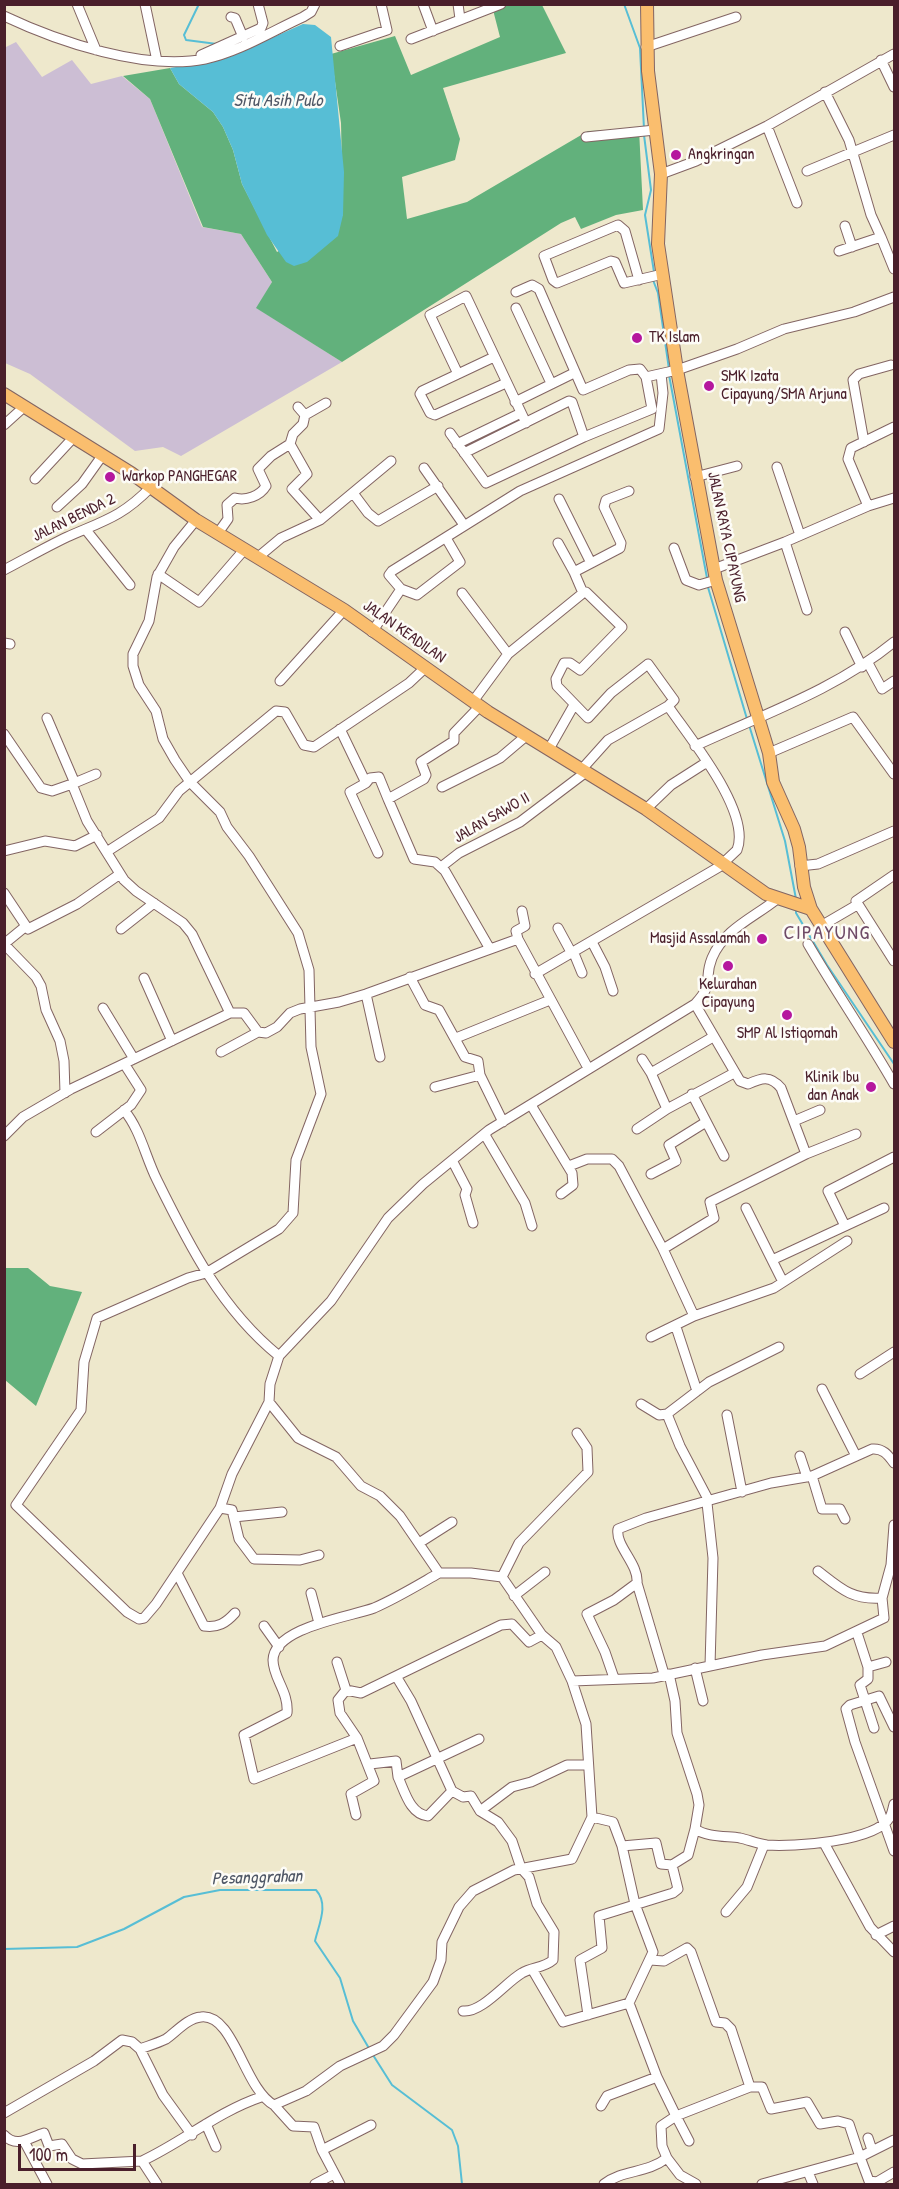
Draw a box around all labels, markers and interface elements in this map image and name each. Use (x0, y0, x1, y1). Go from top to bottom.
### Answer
water label: Situ Asih Pulo (233, 90, 323, 112)
place label: Angkringan (688, 145, 754, 165)
marker: Angkringan (669, 148, 683, 162)
place label: TK Islam (649, 328, 700, 348)
marker: TK Islam (630, 331, 644, 345)
place label: SMK Izata Cipayung/SMA Arjuna (721, 367, 847, 405)
marker: SMK Izata Cipayung/SMA Arjuna (702, 379, 716, 393)
place label: Warkop PANGHEGAR (122, 467, 237, 487)
marker: Warkop PANGHEGAR (103, 470, 117, 484)
street label: JALAN RAYA CIPAYUNG (703, 470, 749, 604)
street label: JALAN BENDA 2 (29, 490, 119, 546)
street label: JALAN KEADILAN (359, 596, 449, 668)
street label: JALAN SAWO II (450, 788, 534, 848)
district label: CIPAYUNG (783, 922, 871, 946)
place label: Masjid Assalamah (650, 929, 750, 949)
marker: Masjid Assalamah (755, 932, 769, 946)
marker: Kelurahan Cipayung (721, 959, 735, 973)
place label: Kelurahan Cipayung (699, 975, 757, 1013)
marker: SMP Al Istiqomah (780, 1008, 794, 1022)
place label: SMP Al Istiqomah (737, 1024, 837, 1044)
place label: Klinik Ibu dan Anak (805, 1068, 859, 1106)
marker: Klinik Ibu dan Anak (864, 1080, 878, 1094)
water label: Pesanggrahan (211, 1866, 303, 1890)
scale bar (21, 2132, 140, 2170)
text: 100 m (29, 2142, 68, 2167)

